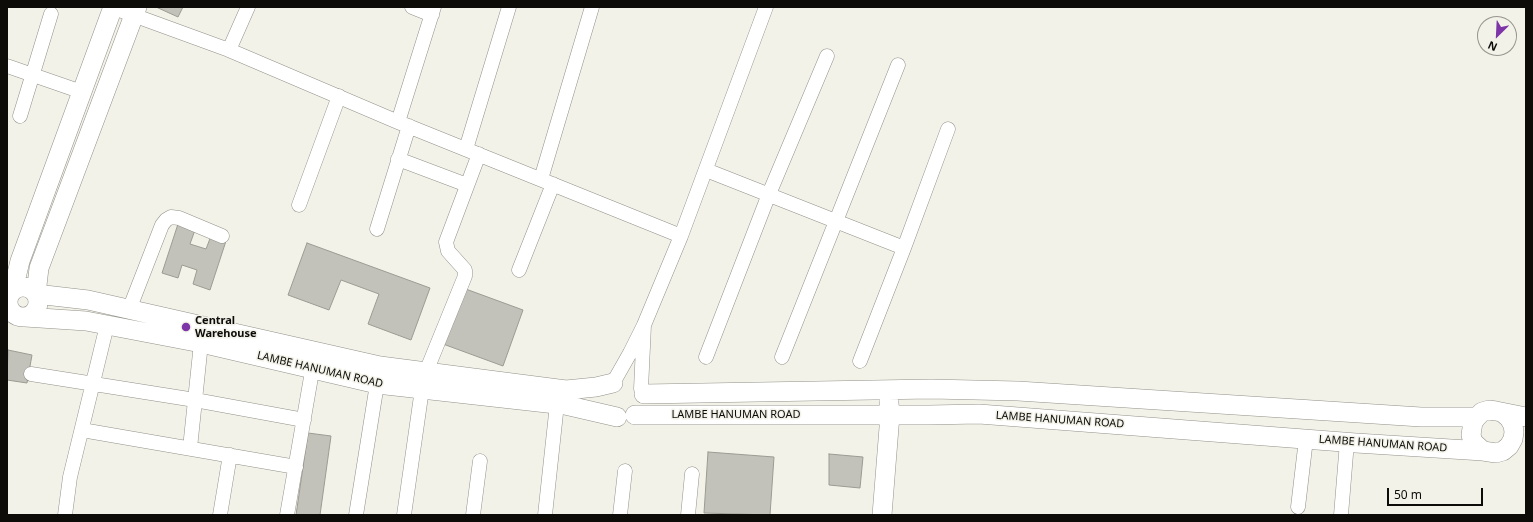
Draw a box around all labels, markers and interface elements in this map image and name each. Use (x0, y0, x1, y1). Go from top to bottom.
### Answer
north arrow (1477, 16, 1517, 56)
text: N (1485, 38, 1499, 55)
place label: Central Warehouse (195, 314, 257, 340)
marker: Central Warehouse (180, 321, 192, 333)
street label: LAMBE HANUMAN ROAD (256, 349, 384, 391)
street label: LAMBE HANUMAN ROAD (672, 408, 800, 422)
street label: LAMBE HANUMAN ROAD (995, 409, 1125, 431)
street label: LAMBE HANUMAN ROAD (1318, 433, 1448, 455)
scale bar (1389, 480, 1485, 506)
text: 50 m (1394, 486, 1422, 503)

